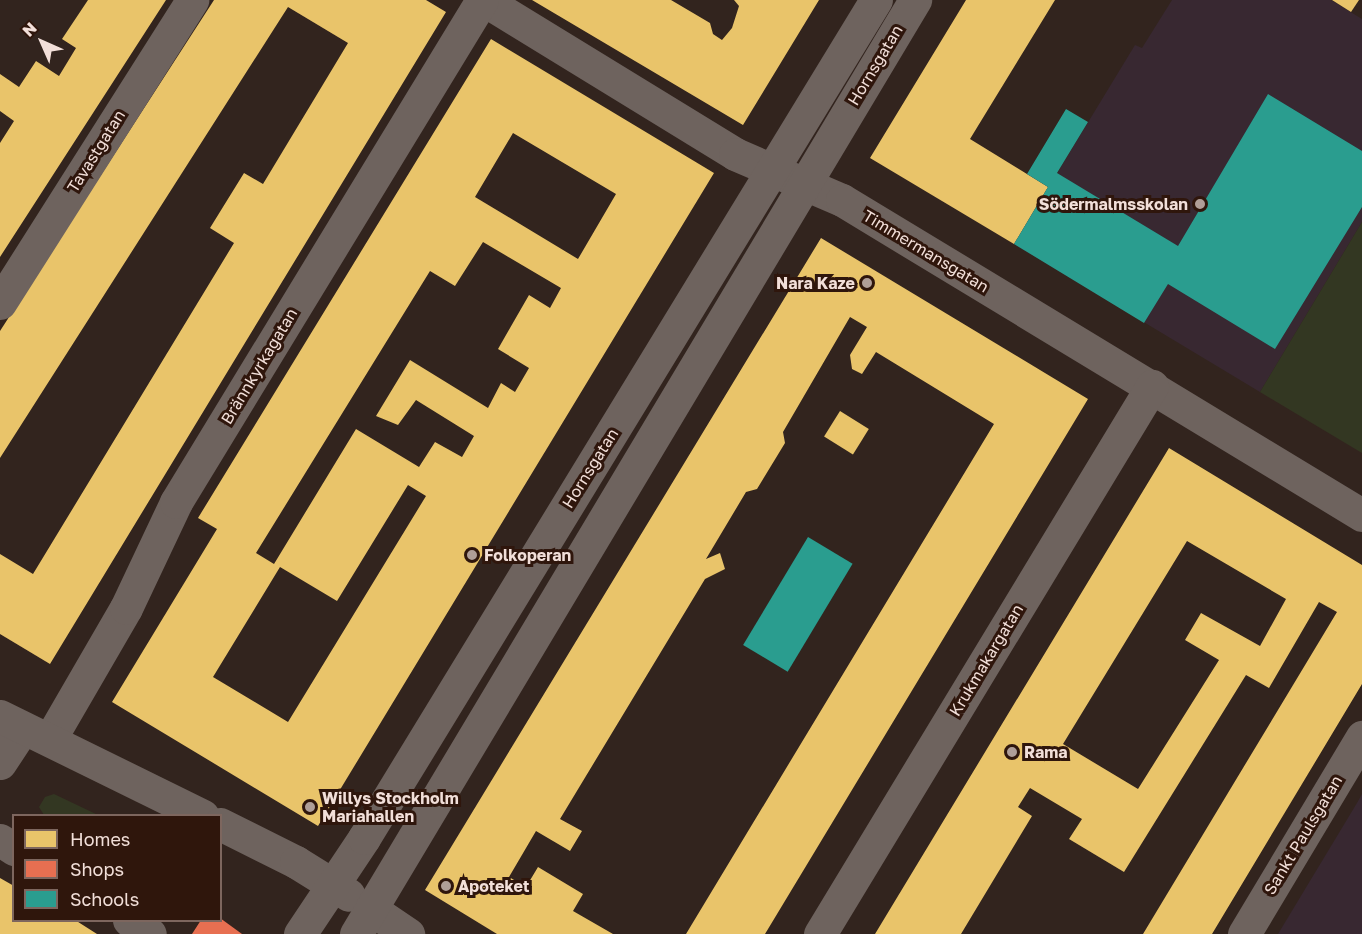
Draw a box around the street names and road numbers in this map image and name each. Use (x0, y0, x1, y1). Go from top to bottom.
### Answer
street label: Hornsgatan (844, 21, 906, 109)
street label: Tavastgatan (63, 106, 129, 196)
street label: Timmermansgatan (860, 206, 992, 296)
street label: Brännkyrkagatan (217, 305, 301, 427)
street label: Hornsgatan (558, 425, 622, 511)
street label: Krukmakargatan (945, 601, 1027, 719)
street label: Sankt Paulsgatan (1260, 772, 1346, 898)

